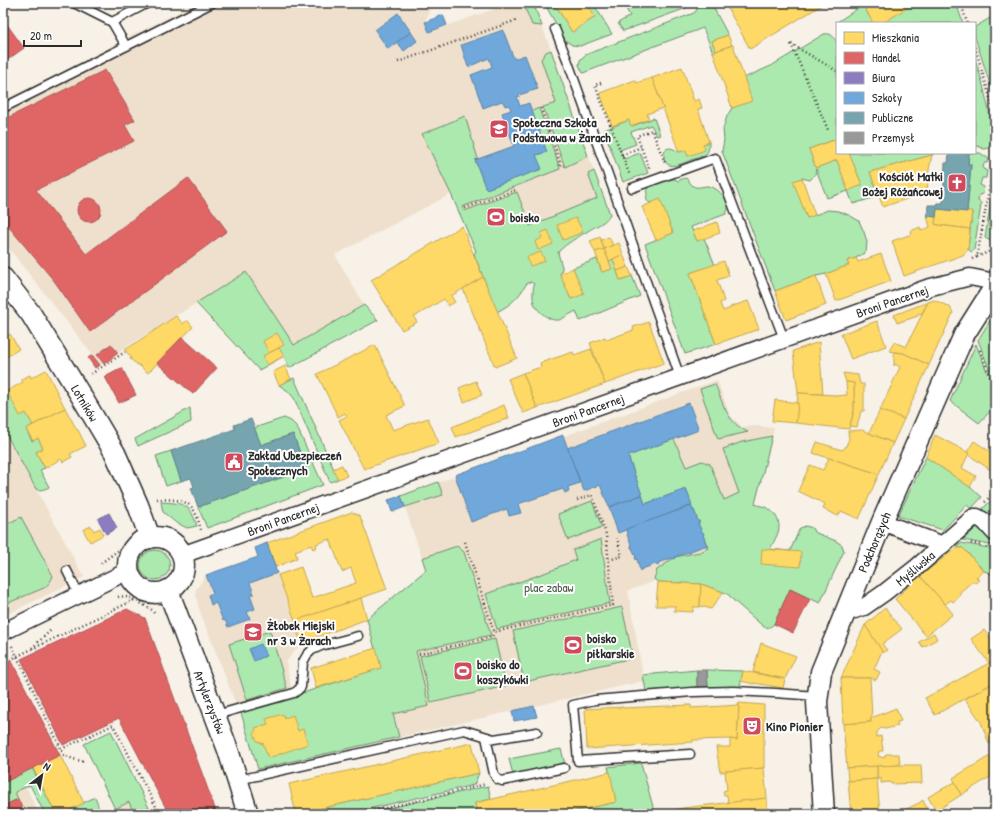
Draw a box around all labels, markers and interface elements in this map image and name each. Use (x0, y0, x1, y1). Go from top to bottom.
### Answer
scale bar (24, 22, 81, 48)
legend (836, 22, 976, 154)
text: 20 m (30, 27, 52, 44)
text: Mieszkania (872, 29, 919, 46)
text: Handel (872, 49, 901, 66)
text: Biura (872, 69, 895, 86)
text: Szkoły (872, 89, 902, 106)
text: Publiczne (872, 109, 914, 126)
place label: Społeczna Szkoła Podstawowa w Żarach (513, 113, 611, 146)
school or university icon: Społeczna Szkoła Podstawowa w Żarach (488, 118, 510, 140)
text: Przemysł (872, 129, 915, 146)
place label: Kościół Matki Bożej Różańcowej (862, 167, 943, 200)
church icon: Kościół Matki Bożej Różańcowej (946, 172, 968, 194)
sports icon: boisko (485, 206, 507, 228)
place label: boisko (510, 208, 540, 226)
street label: Broni Pancernej (854, 280, 930, 322)
street label: Lotników (67, 381, 103, 425)
street label: Broni Pancernej (550, 389, 626, 431)
place label: Zakład Ubezpieczeń Społecznych (248, 446, 342, 480)
public building icon: Zakład Ubezpieczeń Społecznych (223, 451, 245, 473)
street label: Broni Pancernej (245, 498, 321, 540)
street label: Podchorążych (853, 509, 895, 575)
street label: Myśliwska (892, 546, 938, 590)
park label: plac zabaw (524, 578, 574, 596)
place label: Żłobek Miejski nr 3 w Żarach (267, 616, 335, 649)
school or university icon: Żłobek Miejski nr 3 w Żarach (242, 621, 264, 643)
place label: boisko piłkarskie (587, 629, 635, 663)
sports icon: boisko piłkarskie (562, 634, 584, 656)
place label: boisko do koszykówki (477, 655, 529, 689)
sports icon: boisko do koszykówki (452, 660, 474, 682)
street label: Artylerzystów (190, 668, 230, 736)
theatre icon: Kino Pionier (741, 715, 763, 737)
place label: Kino Pionier (766, 717, 824, 735)
north arrow (22, 755, 62, 795)
text: N (41, 759, 53, 774)

